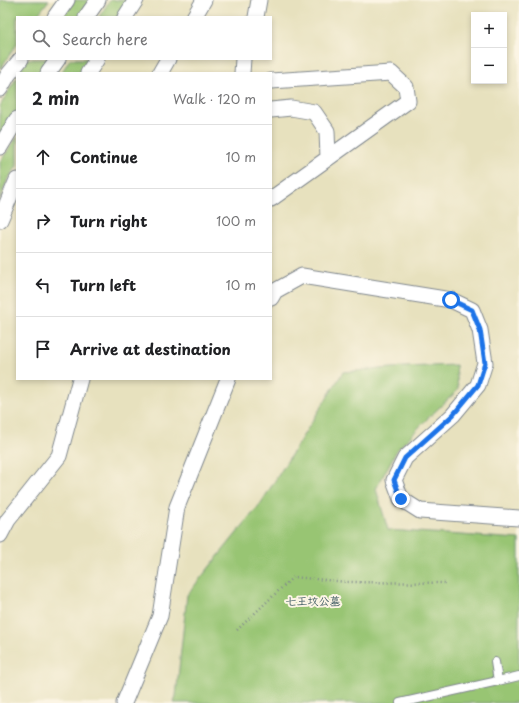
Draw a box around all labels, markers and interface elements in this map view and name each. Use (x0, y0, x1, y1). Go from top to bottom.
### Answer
map controls (471, 12, 507, 84)
button: + (471, 12, 507, 48)
search box (16, 16, 272, 60)
icon: search (30, 27, 52, 49)
text: Search here (62, 27, 148, 50)
button: − (471, 48, 507, 84)
text: 2 min (32, 85, 79, 111)
text: Walk · 120 m (173, 89, 256, 108)
text: Continue (70, 145, 138, 168)
icon: ahead (32, 146, 54, 168)
text: 10 m (226, 147, 256, 166)
text: Turn right (70, 209, 147, 232)
icon: right (32, 210, 54, 232)
text: 100 m (216, 211, 256, 230)
text: Turn left (70, 273, 136, 296)
icon: left (32, 274, 54, 296)
text: 10 m (226, 275, 256, 294)
route start (442, 291, 460, 309)
text: Arrive at destination (70, 337, 231, 360)
icon: arrive (32, 338, 54, 360)
route end (392, 490, 410, 508)
park label: 七王坟公墓 (286, 592, 341, 609)

